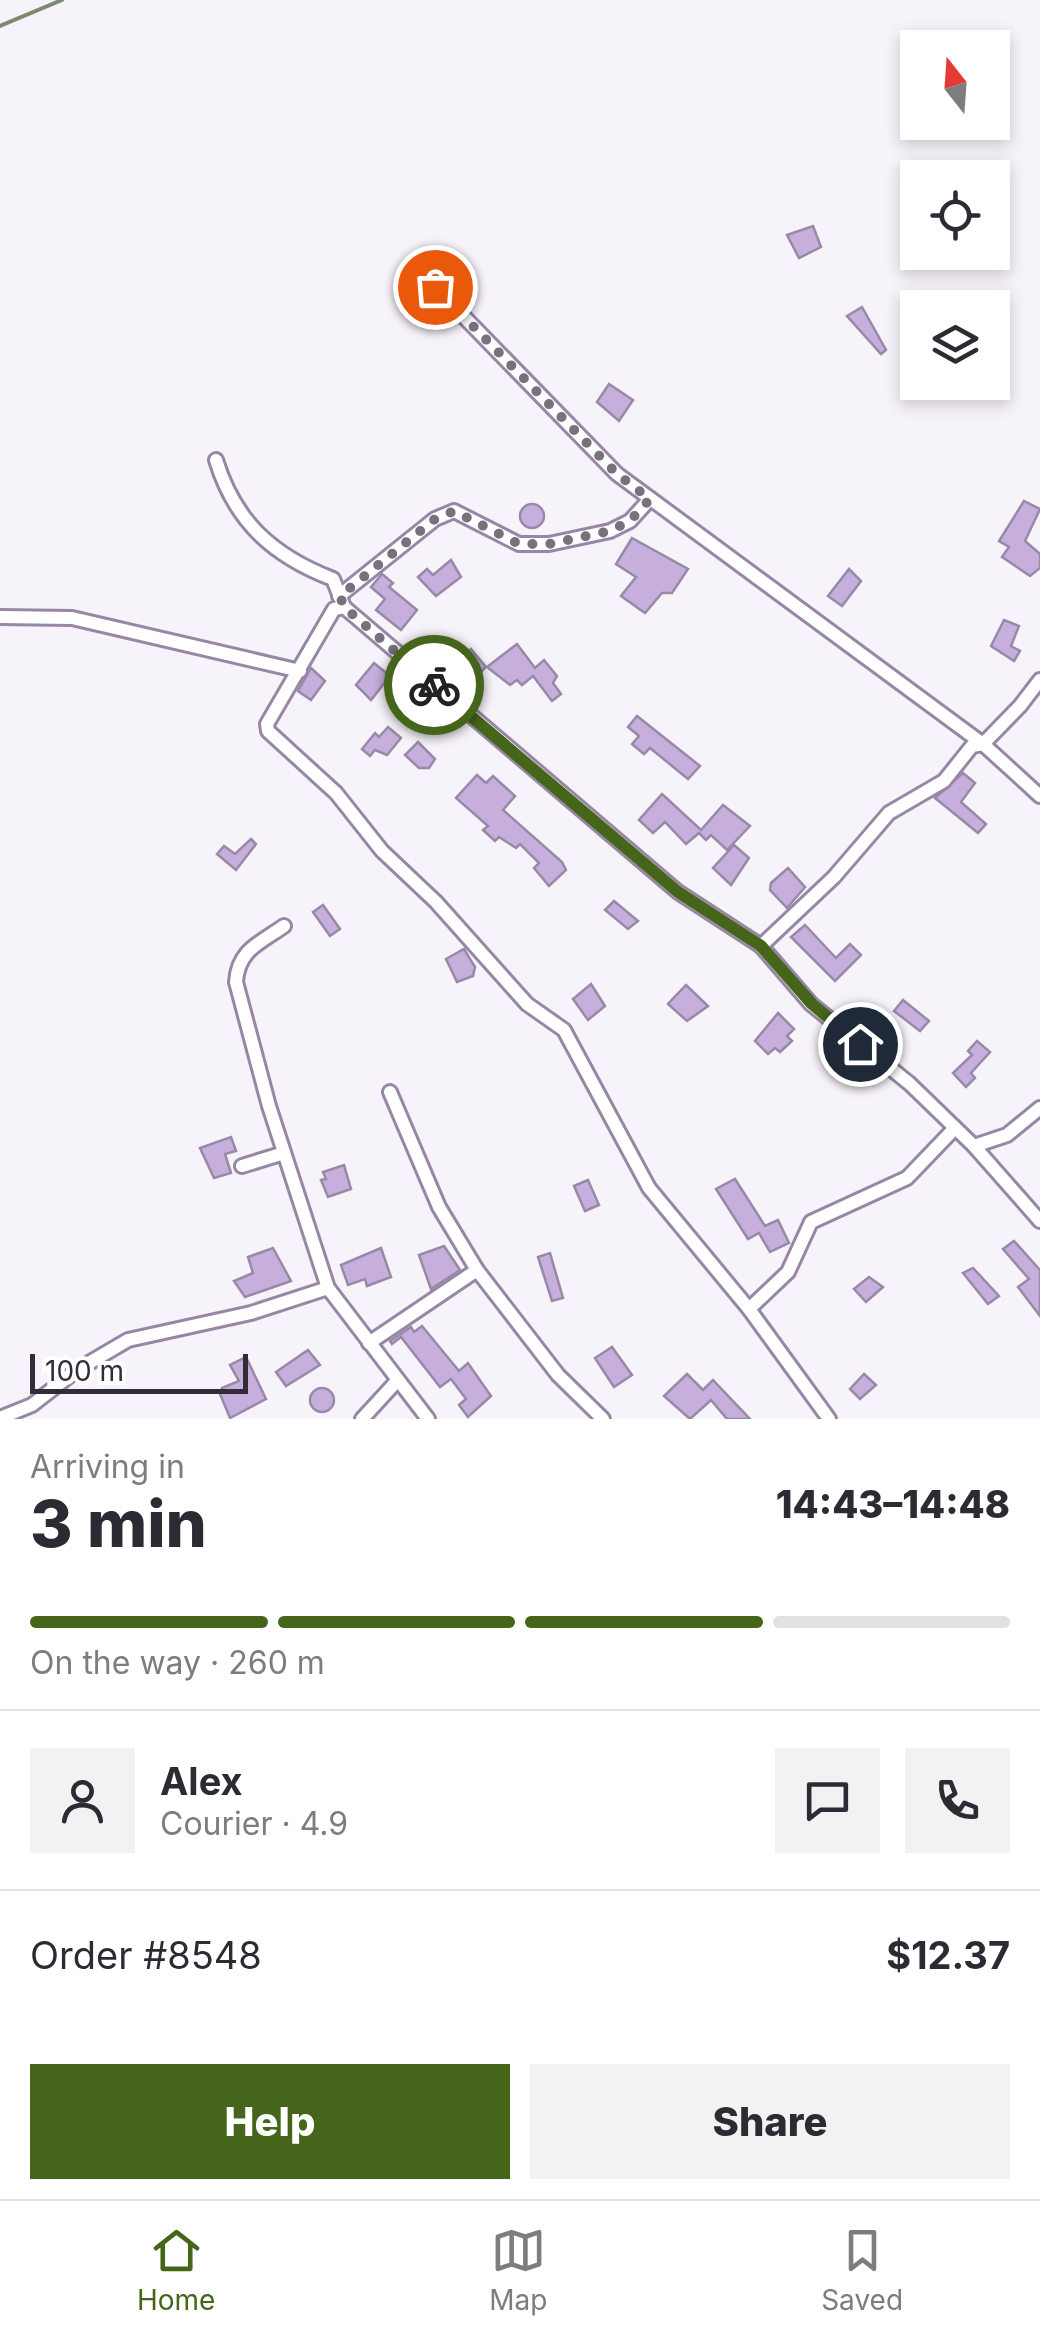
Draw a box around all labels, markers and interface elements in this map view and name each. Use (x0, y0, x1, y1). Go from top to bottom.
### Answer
north arrow (900, 30, 1010, 140)
map controls (900, 30, 1010, 400)
button: locate (900, 160, 1010, 270)
pin (393, 245, 478, 330)
icon: bag (408, 260, 463, 315)
button: layers (900, 290, 1010, 400)
courier (384, 635, 484, 735)
icon: bike (407, 658, 462, 713)
pin (818, 1002, 903, 1087)
icon: home (833, 1017, 888, 1072)
scale bar (30, 1349, 248, 1394)
text: 100 m (45, 1354, 124, 1388)
text: Arriving in (30, 1447, 185, 1486)
text: 14:43–14:48 (776, 1481, 1010, 1527)
text: 3 min (30, 1484, 207, 1563)
text: On the way · 260 m (30, 1643, 325, 1682)
button: person (30, 1748, 135, 1853)
button: chat (775, 1748, 880, 1853)
button: phone (905, 1748, 1010, 1853)
text: Alex (160, 1758, 243, 1804)
text: Courier · 4.9 (160, 1804, 348, 1843)
text: Order #8548 (30, 1932, 262, 1978)
text: $12.37 (886, 1932, 1010, 1978)
button: Help (30, 2064, 510, 2179)
button: Share (530, 2064, 1010, 2179)
tab: Home (137, 2223, 215, 2317)
tab: Map (489, 2223, 547, 2317)
tab: Saved (821, 2223, 903, 2317)

